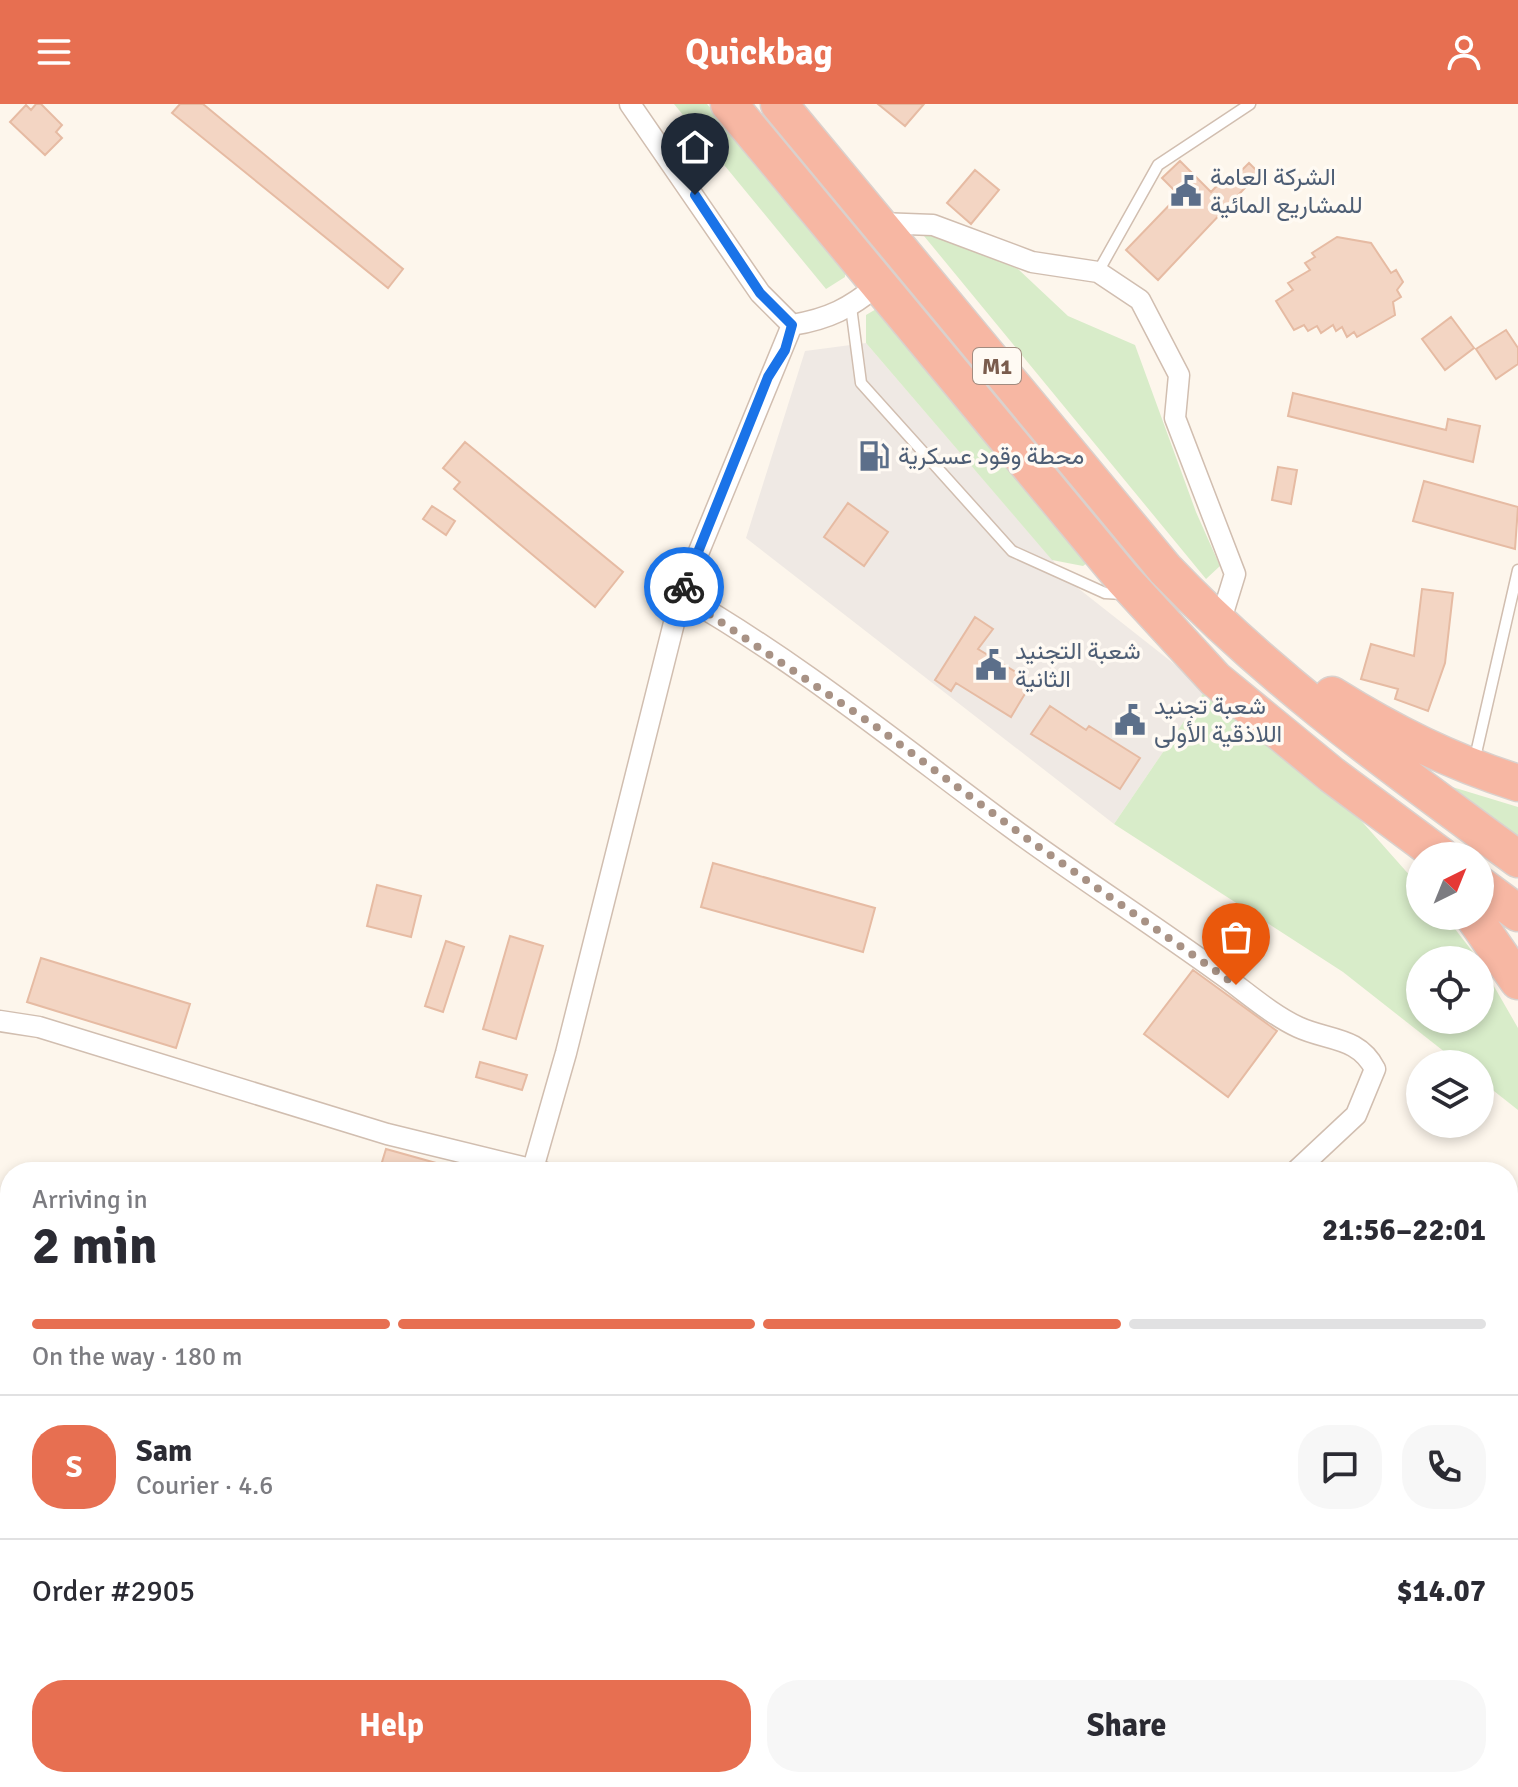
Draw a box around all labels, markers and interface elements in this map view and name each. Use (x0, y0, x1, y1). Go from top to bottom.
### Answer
icon: menu (32, 30, 76, 74)
text: Quickbag (685, 30, 833, 75)
icon: person (1442, 30, 1486, 74)
pin (661, 113, 729, 195)
icon: home (673, 125, 717, 169)
place label: الشركة العامة للمشاريع المائية (1210, 162, 1363, 222)
public building icon: الشركة العامة للمشاريع المائية (1169, 174, 1203, 208)
road number: M1 (973, 348, 1021, 384)
fuel station icon: محطة وقود عسكرية (857, 439, 891, 473)
place label: محطة وقود عسكرية (898, 441, 1084, 471)
courier (644, 547, 724, 627)
icon: bike (662, 565, 706, 609)
place label: شعبة التجنيد الثانية (1015, 636, 1141, 694)
public building icon: شعبة التجنيد الثانية (974, 648, 1008, 682)
place label: شعبة تجنيد اللاذقية الأولى (1154, 691, 1282, 749)
public building icon: شعبة تجنيد اللاذقية الأولى (1113, 703, 1147, 737)
north arrow (1406, 842, 1494, 930)
map controls (1406, 842, 1494, 1138)
pin (1202, 903, 1270, 985)
icon: bag (1214, 915, 1258, 959)
button: locate (1406, 946, 1494, 1034)
button: layers (1406, 1050, 1494, 1138)
text: Arriving in (32, 1184, 148, 1216)
text: 21:56–22:01 (1322, 1212, 1486, 1249)
text: 2 min (32, 1214, 158, 1278)
text: On the way · 180 m (32, 1341, 242, 1373)
button: chat (1298, 1425, 1382, 1509)
button: phone (1402, 1425, 1486, 1509)
text: Sam (136, 1433, 192, 1470)
text: S (66, 1449, 82, 1486)
text: Courier · 4.6 (136, 1470, 273, 1502)
text: Order #2905 (32, 1573, 195, 1610)
text: $14.07 (1396, 1573, 1486, 1610)
button: Help (32, 1680, 751, 1772)
button: Share (767, 1680, 1486, 1772)

